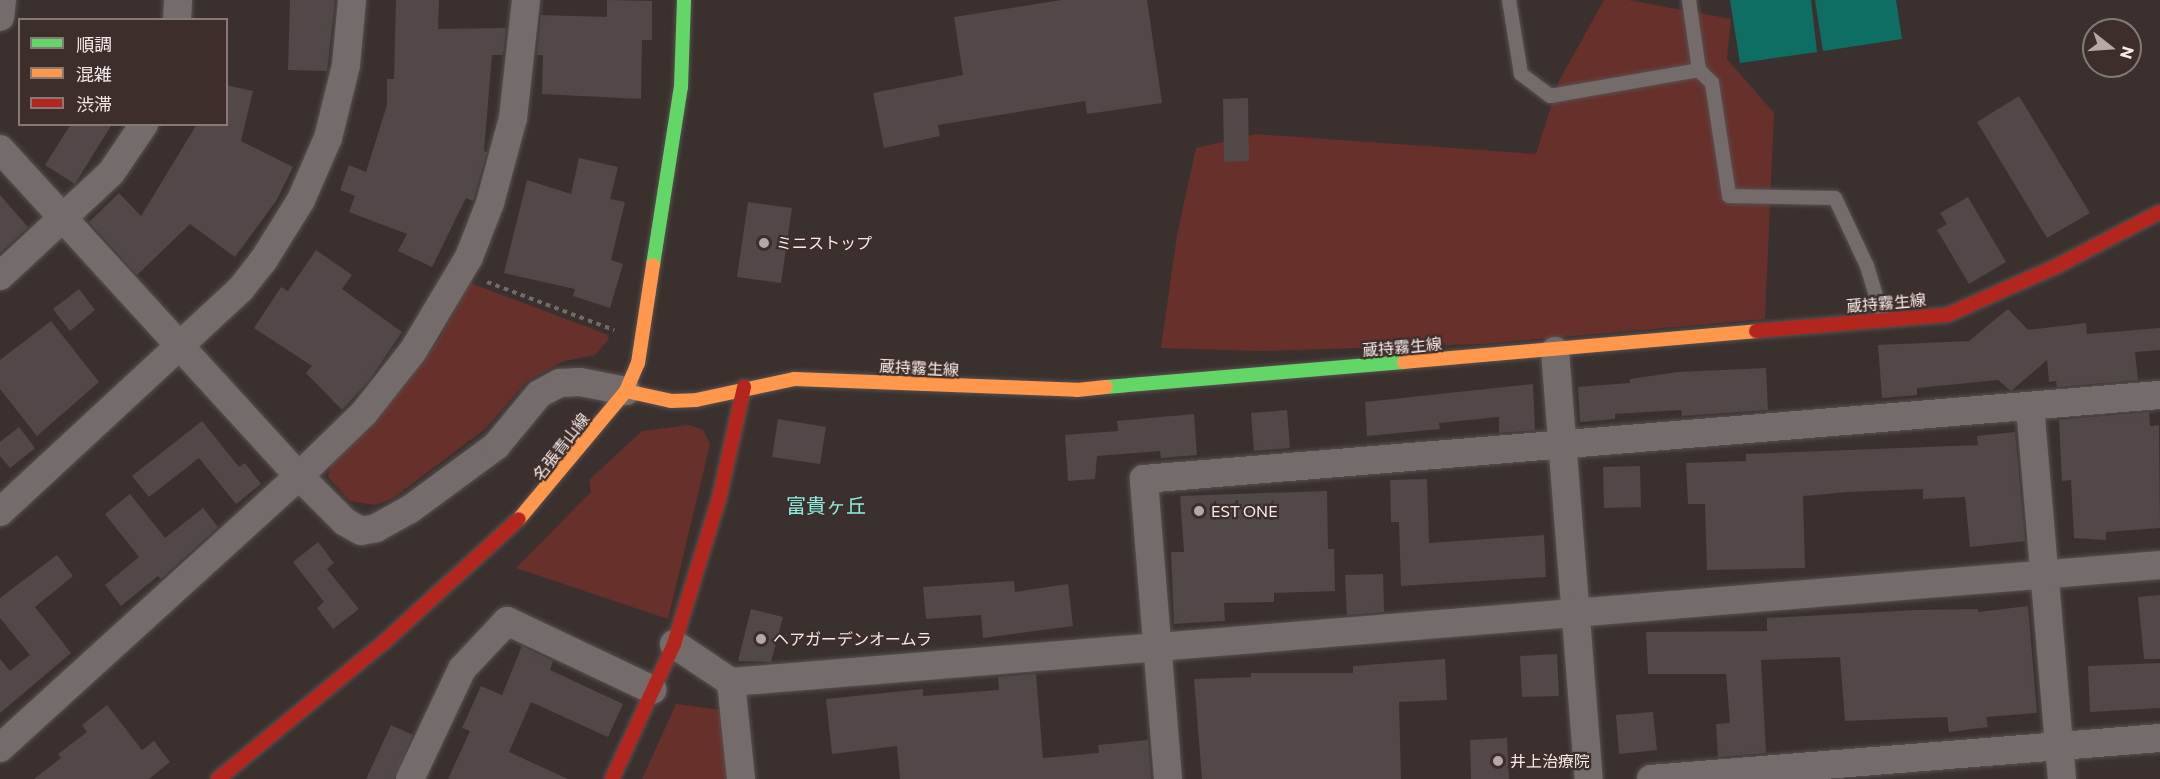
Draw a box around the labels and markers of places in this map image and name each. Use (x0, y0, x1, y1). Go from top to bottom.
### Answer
place label: ミニストップ (776, 233, 872, 253)
marker: ミニストップ (757, 236, 771, 250)
place label: EST ONE (1211, 501, 1278, 521)
marker: EST ONE (1192, 504, 1206, 518)
place label: ヘアガーデンオームラ (773, 629, 933, 649)
marker: ヘアガーデンオームラ (754, 632, 768, 646)
place label: 井上治療院 (1510, 751, 1590, 771)
marker: 井上治療院 (1491, 754, 1505, 768)

